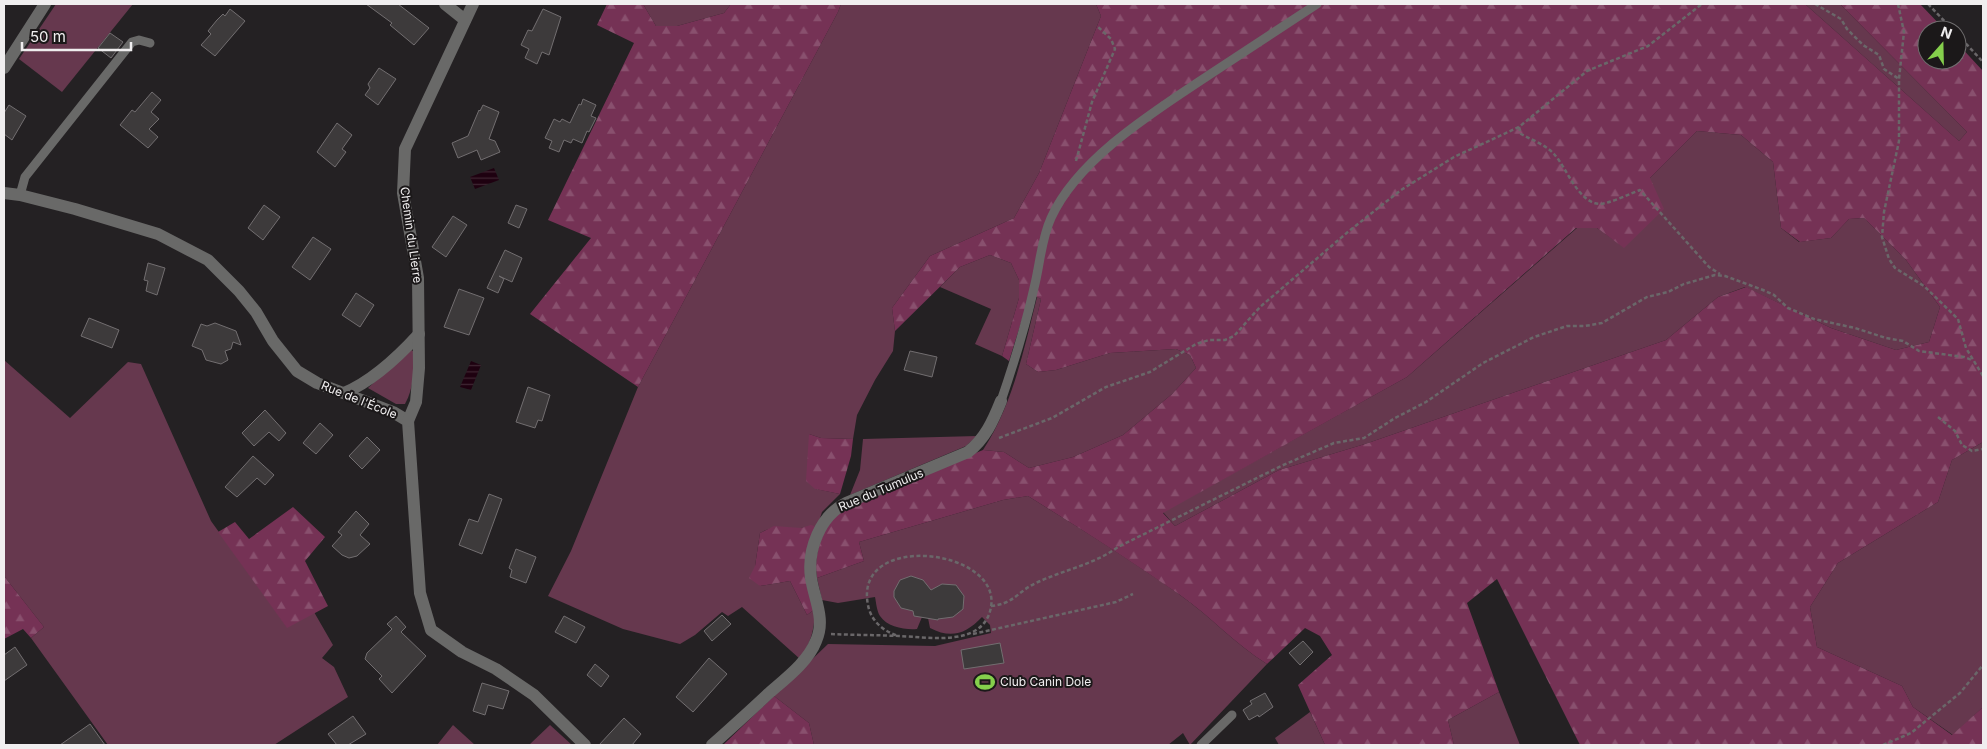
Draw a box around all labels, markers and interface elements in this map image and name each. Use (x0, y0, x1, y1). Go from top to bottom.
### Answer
scale bar (22, 20, 131, 52)
north arrow (1917, 20, 1967, 70)
text: N (1939, 23, 1955, 42)
text: 50 m (30, 27, 66, 46)
street label: Chemin du Lierre (397, 186, 426, 284)
street label: Rue de l'École (319, 377, 399, 422)
street label: Rue du Tumulus (836, 465, 926, 514)
sports icon: Club Canin Dole (974, 671, 996, 693)
place label: Club Canin Dole (1000, 674, 1091, 689)

